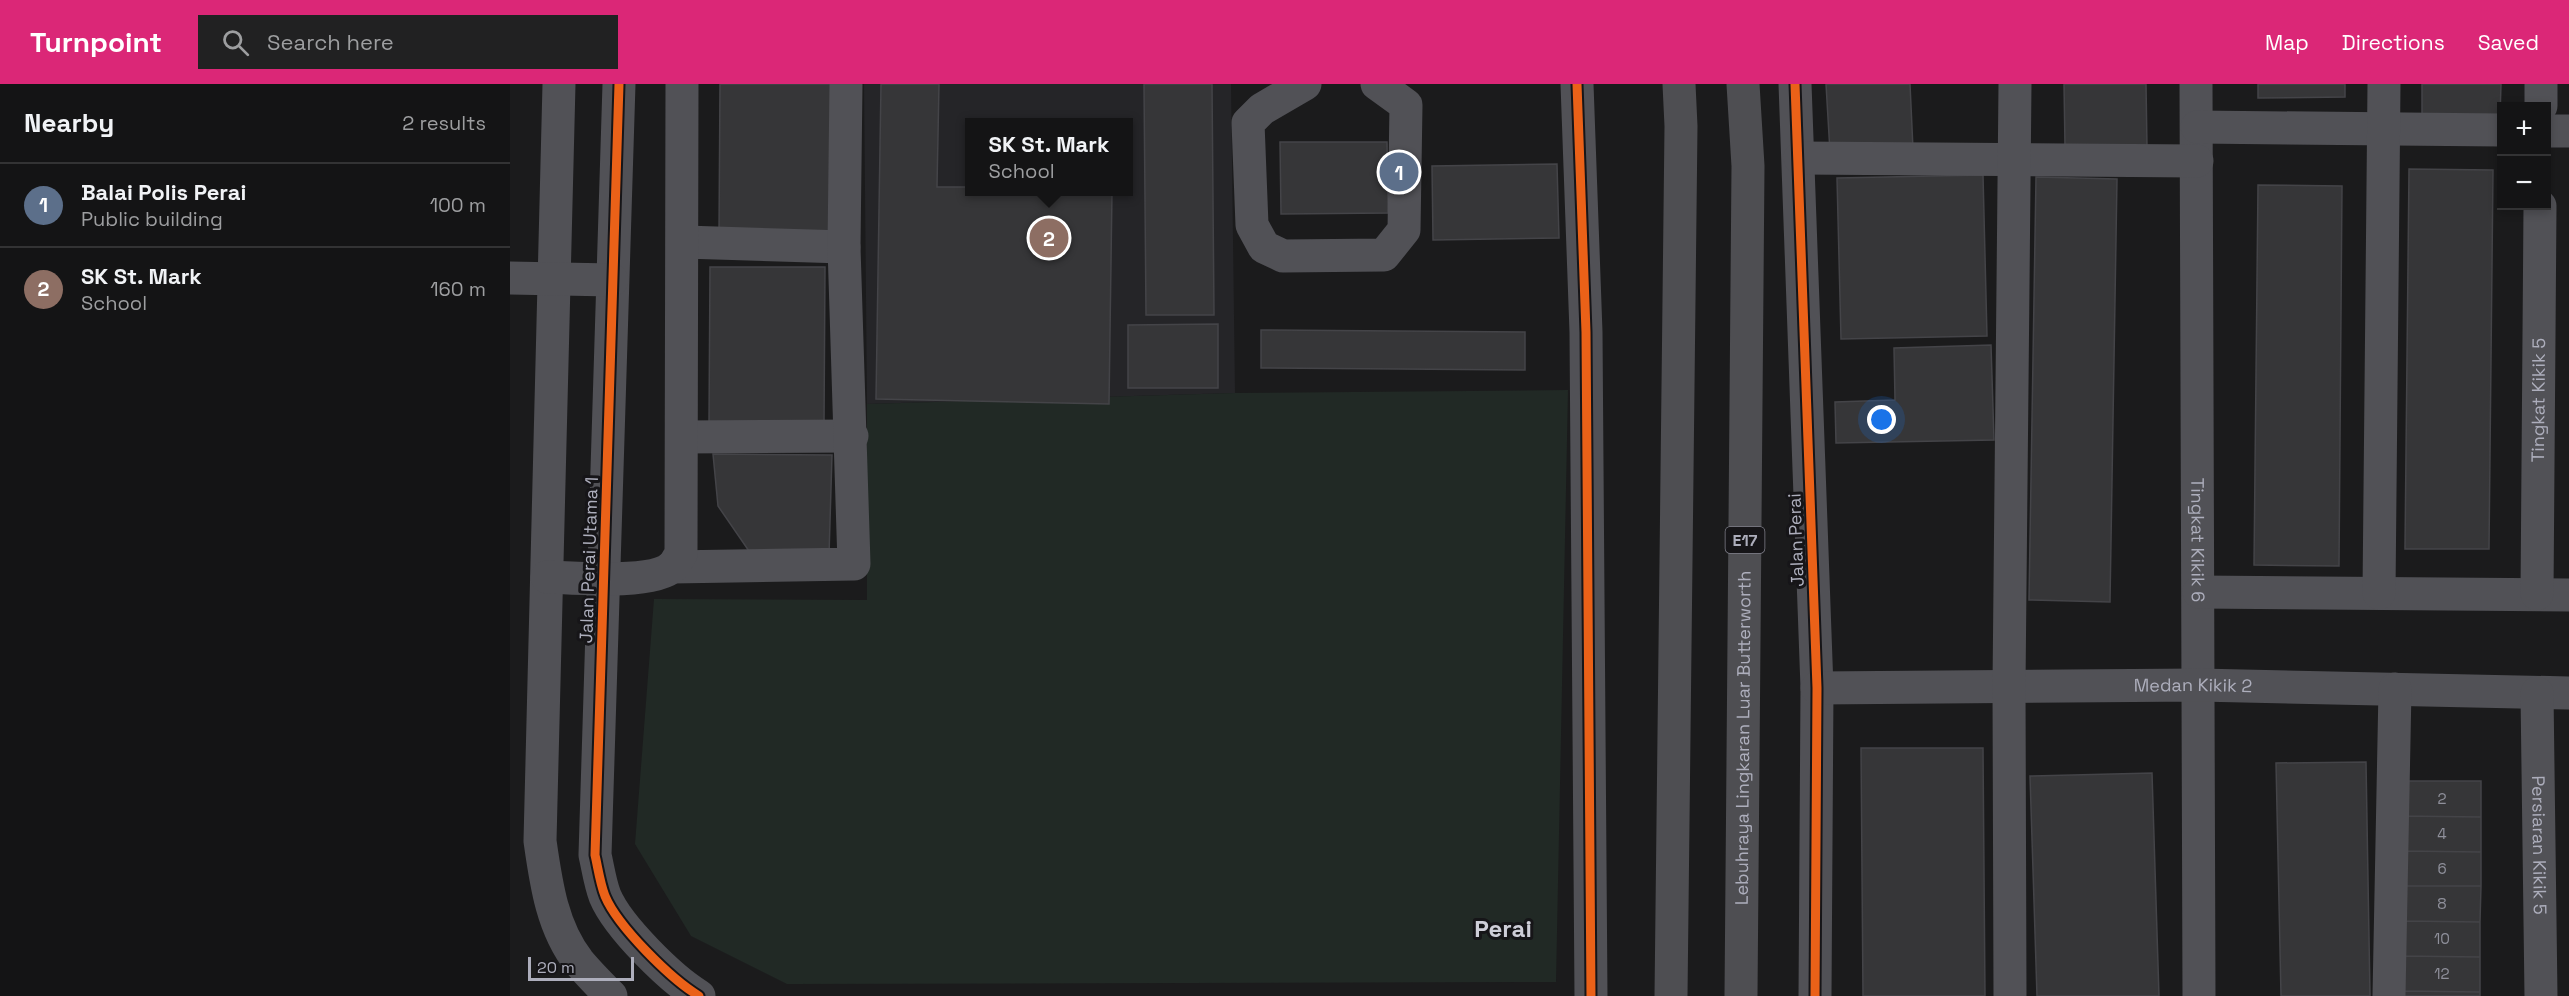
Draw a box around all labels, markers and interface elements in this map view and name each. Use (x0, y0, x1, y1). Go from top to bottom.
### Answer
search box (198, 15, 618, 69)
text: Turnpoint (30, 24, 162, 60)
icon: search (219, 26, 252, 59)
text: Search here (267, 28, 394, 56)
text: Map (2265, 29, 2309, 56)
text: Directions (2342, 29, 2445, 56)
text: Saved (2478, 29, 2539, 56)
map controls (2497, 102, 2551, 210)
button: + (2497, 102, 2551, 156)
text: Nearby (24, 106, 114, 140)
text: 2 results (402, 110, 486, 136)
popup (965, 118, 1133, 196)
text: SK St. Mark (989, 130, 1109, 158)
pin: 1 (1380, 150, 1418, 194)
button: − (2497, 156, 2551, 210)
text: School (989, 158, 1055, 184)
text: Balai Polis Perai (81, 178, 246, 206)
text: 1 (39, 192, 48, 218)
text: 100 m (430, 192, 486, 218)
text: Public building (81, 206, 223, 232)
pin: 2 (1030, 216, 1068, 260)
text: SK St. Mark (81, 262, 202, 290)
text: 2 (38, 276, 49, 302)
text: 160 m (430, 276, 486, 302)
text: School (81, 290, 147, 316)
street label: Tingkat Kikik 5 (2526, 338, 2550, 462)
your location (1867, 405, 1896, 434)
street label: Jalan Perai Utama 1 (574, 476, 603, 644)
street label: Tingkat Kikik 6 (2186, 478, 2210, 602)
street label: Jalan Perai (1782, 493, 1809, 587)
road number: E17 (1726, 527, 1764, 553)
street label: Lebuhraya Lingkaran Luar Butterworth (1730, 571, 1756, 905)
street label: Medan Kikik 2 (2134, 673, 2253, 697)
street label: Persiaran Kikik 5 (2527, 775, 2552, 915)
house number: 2 (2437, 789, 2447, 808)
house number: 4 (2437, 824, 2447, 843)
house number: 6 (2437, 859, 2447, 878)
house number: 8 (2437, 894, 2447, 913)
district label: Perai (1474, 913, 1532, 944)
house number: 10 (2434, 929, 2450, 948)
scale bar (528, 954, 634, 982)
text: 20 m (537, 957, 575, 978)
house number: 12 (2434, 964, 2450, 983)

